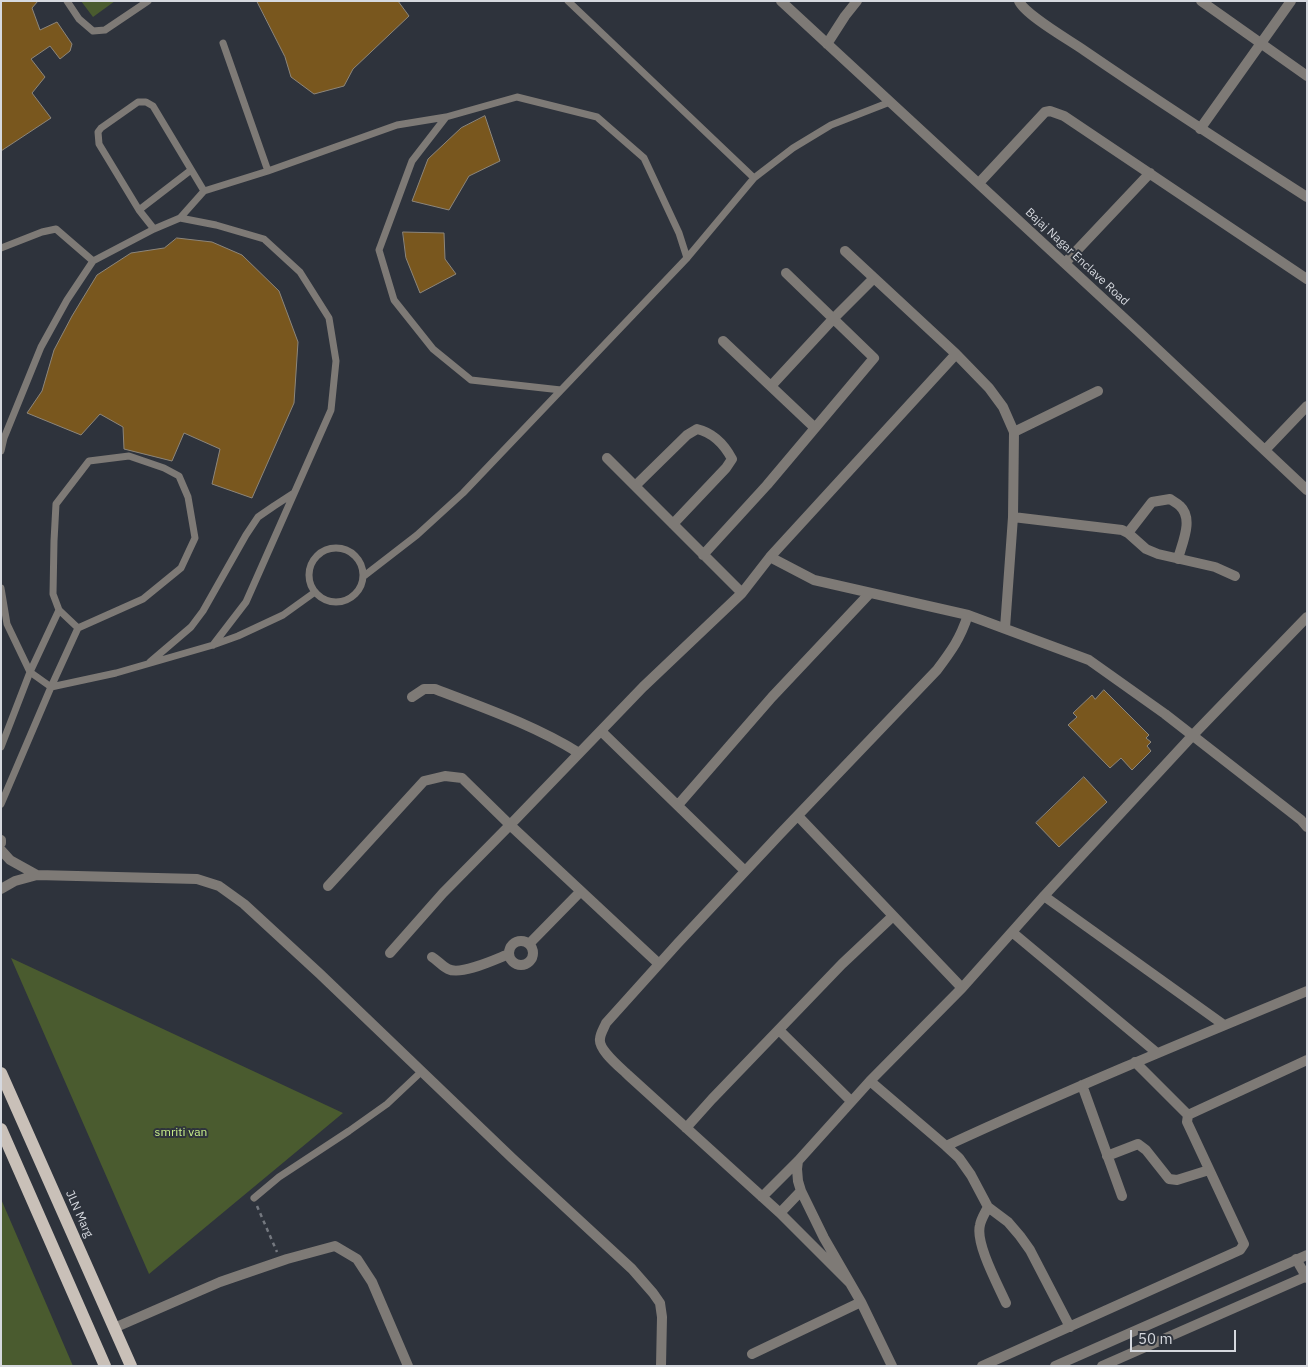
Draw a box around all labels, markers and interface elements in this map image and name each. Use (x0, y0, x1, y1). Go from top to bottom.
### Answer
street label: Bajaj Nagar Enclave Road (1022, 205, 1132, 309)
park label: smriti van (155, 1126, 207, 1140)
street label: JLN Marg (62, 1188, 96, 1240)
scale bar (1133, 1320, 1239, 1352)
text: 50 m (1138, 1329, 1173, 1348)

